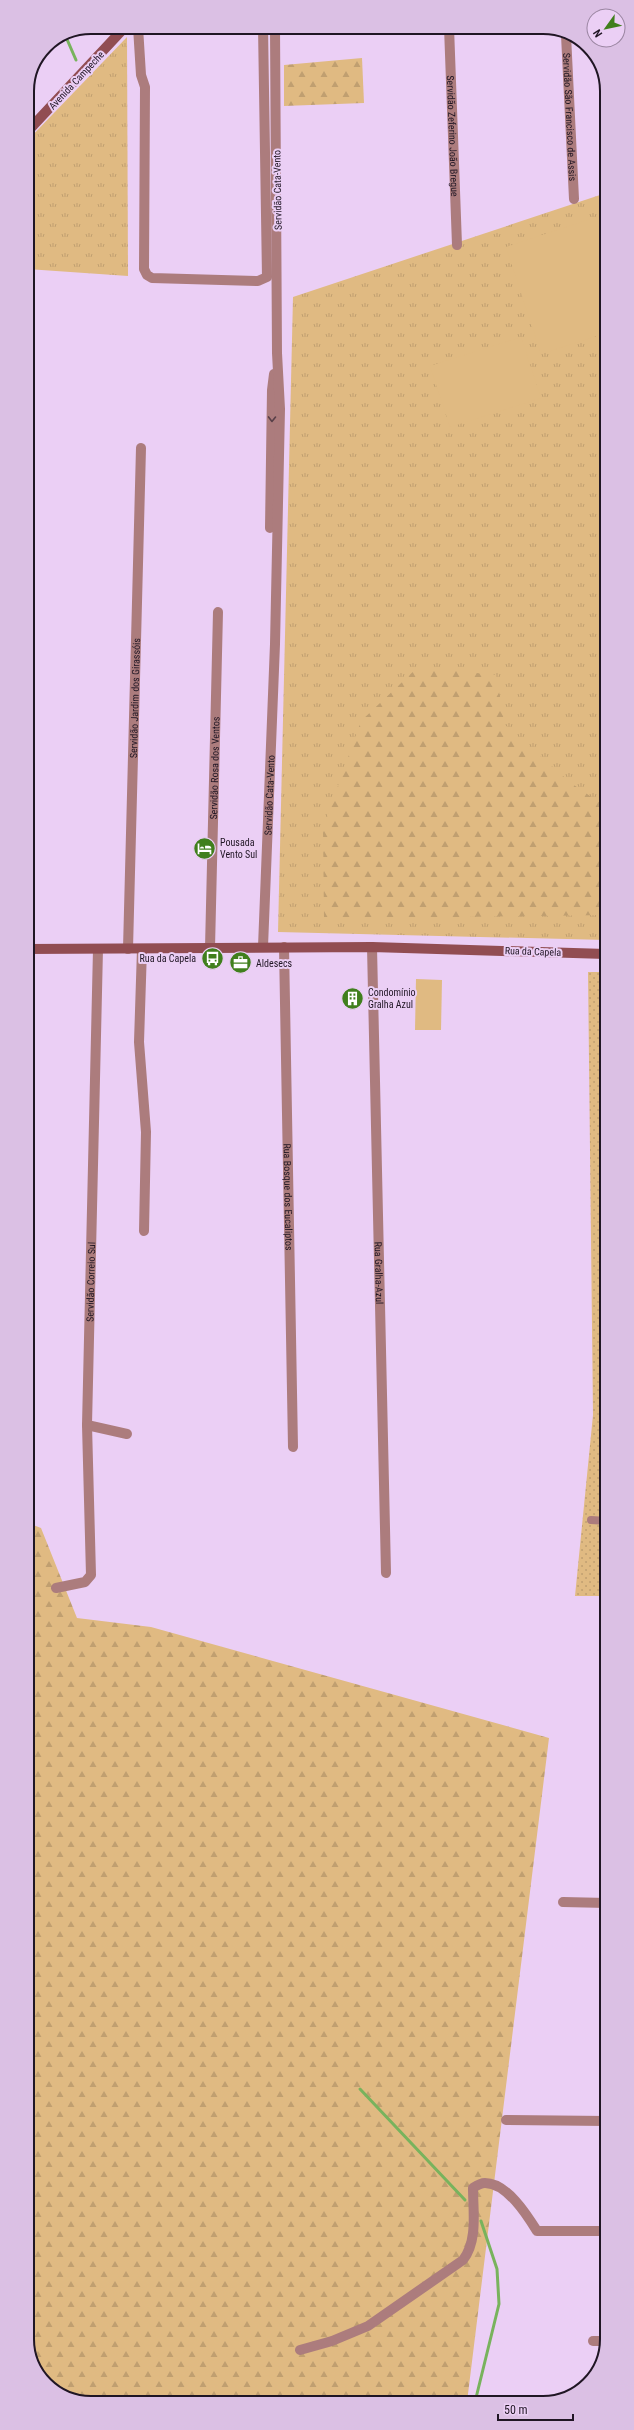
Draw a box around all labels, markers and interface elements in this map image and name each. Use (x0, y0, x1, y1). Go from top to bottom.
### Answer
north arrow (586, 8, 626, 48)
text: N (591, 27, 605, 40)
street label: Avenida Campeche (47, 49, 106, 112)
street label: Servidão São Francisco de Assis (561, 53, 578, 182)
street label: Servidão Zeferino João Bregue (445, 75, 460, 197)
street label: Servidão Cata-Vento (271, 150, 284, 230)
one-way arrow (268, 416, 276, 422)
street label: Servidão Jardim dos Girassóis (128, 637, 142, 758)
street label: Servidão Rosa dos Ventos (208, 716, 222, 820)
street label: Servidão Cata-Vento (262, 755, 277, 835)
hotel icon: Pousada Vento Sul (192, 835, 218, 861)
place label: Pousada Vento Sul (220, 837, 257, 860)
bus stop icon: Rua da Capela (199, 945, 225, 971)
street label: Rua da Capela (505, 945, 562, 958)
office icon: Aldesecs (227, 950, 253, 976)
place label: Rua da Capela (140, 953, 196, 964)
place label: Aldesecs (256, 958, 293, 969)
building icon: Condomínio Gralha Azul (339, 985, 365, 1011)
place label: Condomínio Gralha Azul (368, 987, 416, 1010)
street label: Rua Bosque dos Eucaliptos (282, 1143, 294, 1251)
street label: Servidão Correio Sul (84, 1242, 97, 1322)
street label: Rua Gralha-Azul (373, 1242, 385, 1304)
scale bar (498, 2396, 573, 2422)
text: 50 m (504, 2403, 528, 2417)

